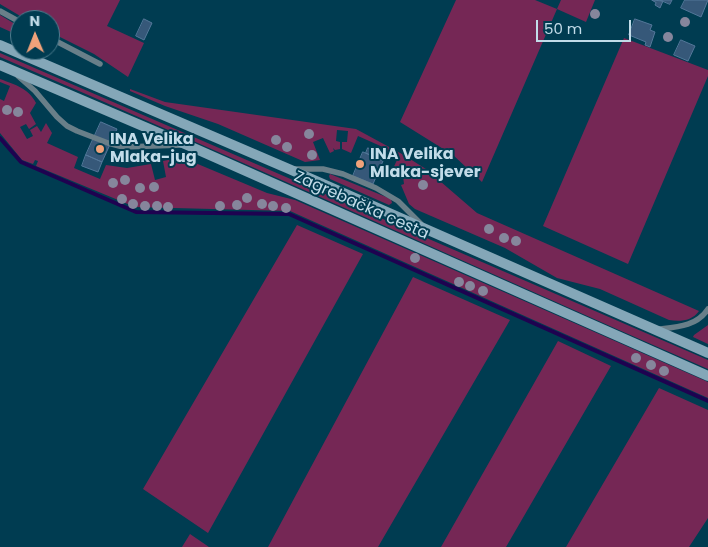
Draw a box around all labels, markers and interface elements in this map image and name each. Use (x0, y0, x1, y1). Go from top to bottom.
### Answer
north arrow (10, 10, 60, 60)
scale bar (538, 10, 633, 42)
text: N (29, 11, 40, 31)
text: 50 m (544, 18, 582, 39)
place label: INA Velika Mlaka-jug (110, 130, 197, 168)
marker: INA Velika Mlaka-jug (94, 143, 106, 155)
place label: INA Velika Mlaka-sjever (370, 145, 481, 183)
marker: INA Velika Mlaka-sjever (354, 158, 366, 170)
street label: Zagrebačka cesta (291, 168, 431, 244)

